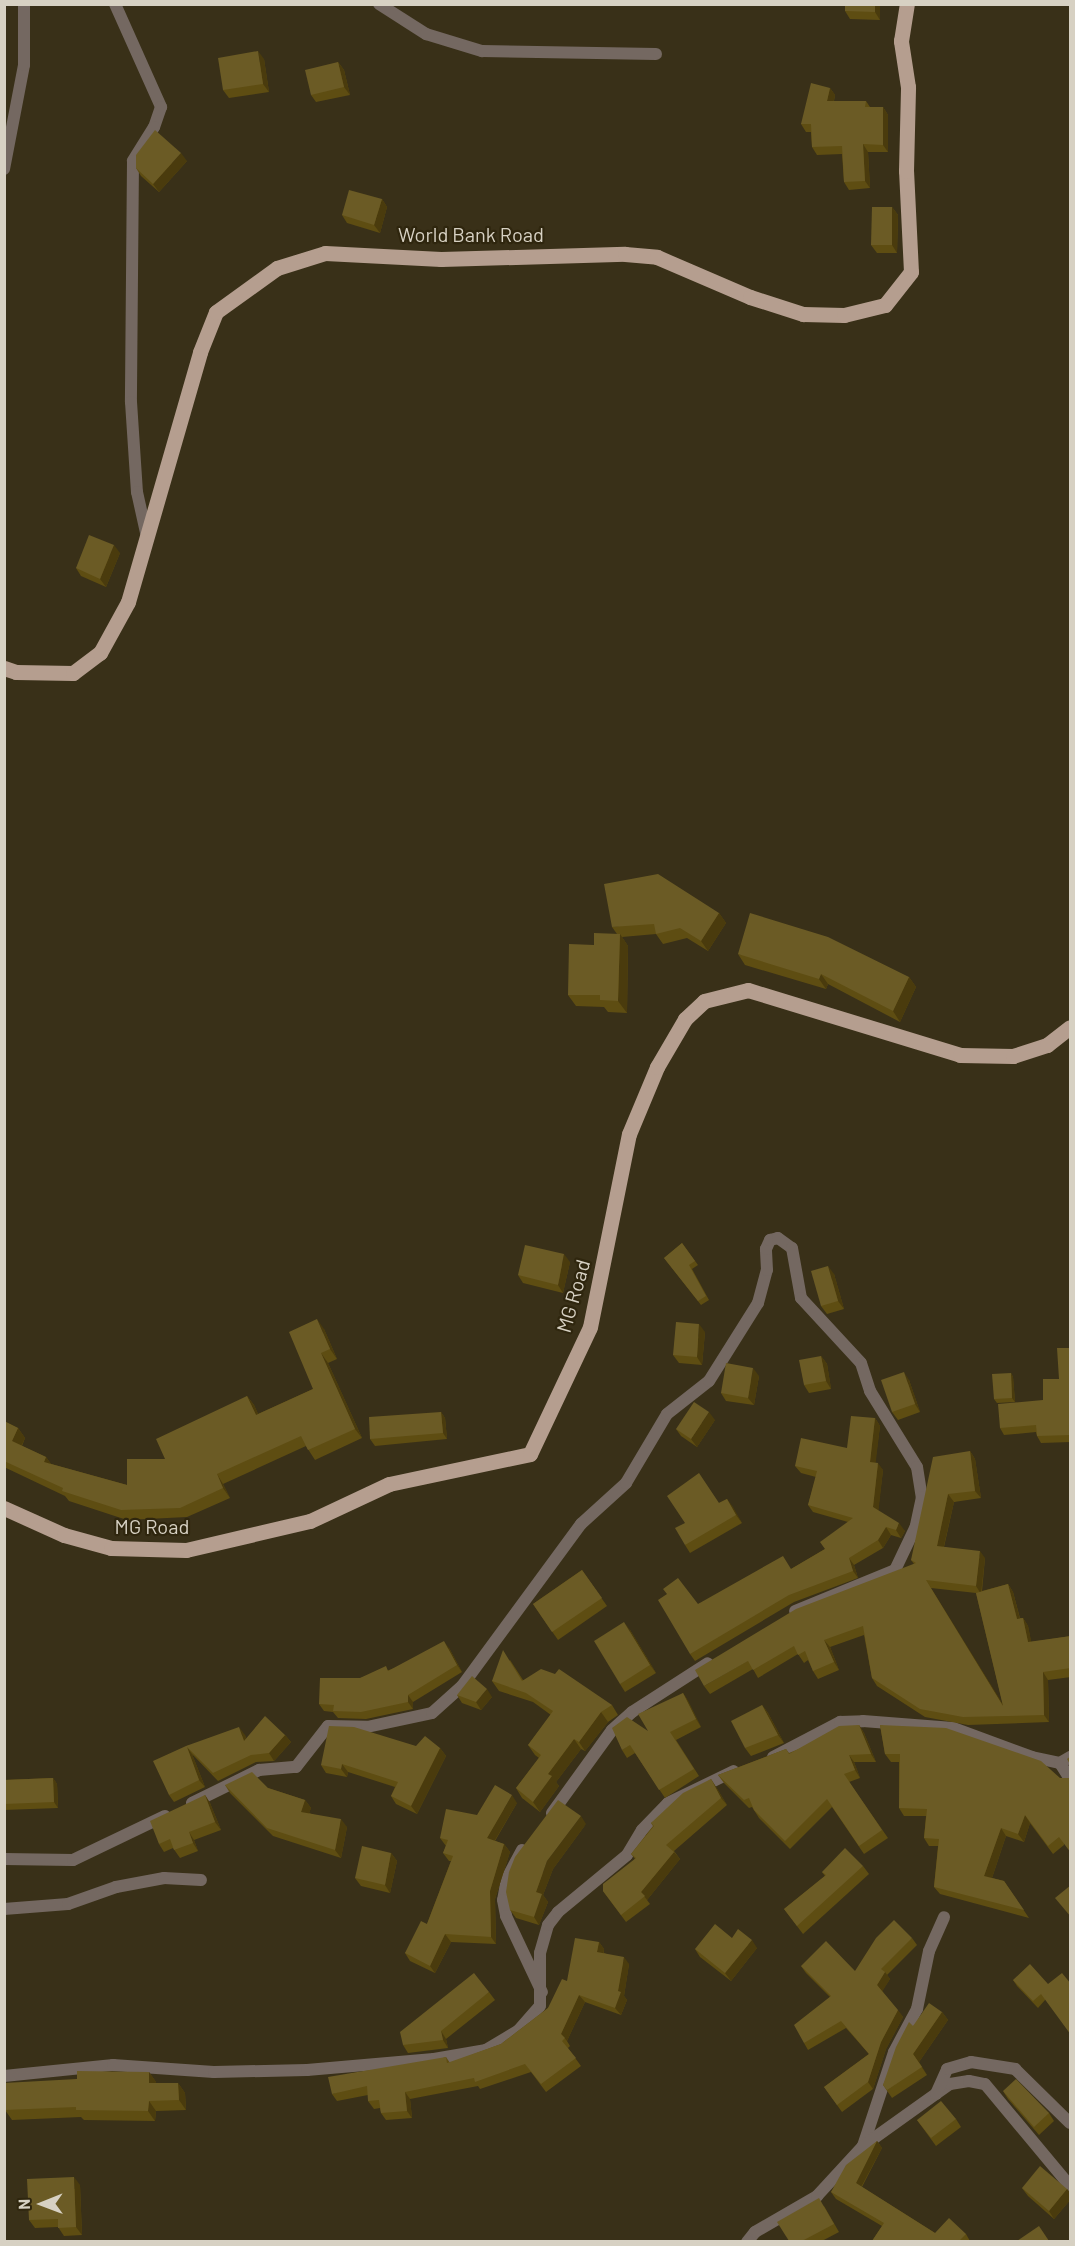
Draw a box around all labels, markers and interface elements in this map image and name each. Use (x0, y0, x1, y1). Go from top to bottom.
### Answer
street label: World Bank Road (398, 222, 544, 246)
street label: MG Road (551, 1257, 595, 1335)
street label: MG Road (115, 1514, 189, 1538)
north arrow (12, 2174, 72, 2234)
text: N (14, 2199, 33, 2210)

